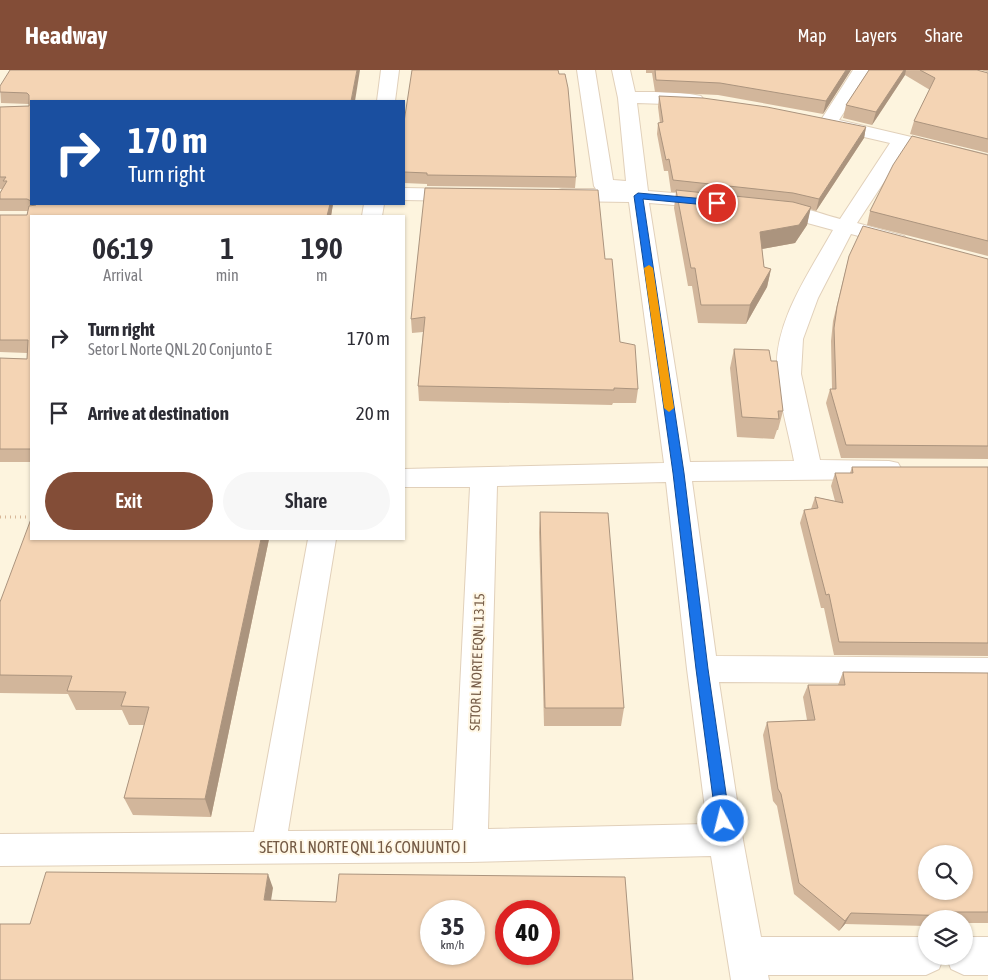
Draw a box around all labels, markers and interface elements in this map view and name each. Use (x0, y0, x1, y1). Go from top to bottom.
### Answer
text: Headway (25, 22, 108, 49)
text: Map (797, 25, 826, 46)
text: Layers (854, 25, 897, 46)
text: Share (925, 25, 963, 46)
icon: right (45, 120, 110, 185)
text: 170 m (128, 120, 207, 160)
text: Turn right (128, 161, 205, 187)
pin (696, 182, 738, 224)
icon: arrive (703, 189, 731, 217)
text: 06:19 (92, 231, 154, 265)
text: 1 (220, 231, 234, 265)
text: 190 (301, 231, 343, 265)
text: Arrival (103, 266, 142, 284)
text: min (216, 266, 239, 284)
text: m (316, 266, 328, 284)
text: Turn right (88, 318, 155, 340)
icon: right (45, 324, 73, 352)
text: 170 m (347, 327, 390, 349)
text: Setor L Norte QNL 20 Conjunto E (88, 340, 272, 358)
icon: arrive (45, 399, 73, 427)
text: Arrive at destination (88, 402, 229, 424)
text: 20 m (356, 402, 390, 424)
button: Exit (45, 472, 213, 530)
button: Share (223, 472, 390, 530)
street label: SETOR L NORTE EQNL 13 15 (467, 593, 487, 731)
position arrow (696, 794, 748, 846)
street label: SETOR L NORTE QNL 16 CONJUNTO I (259, 838, 467, 856)
map controls (918, 845, 973, 965)
button: search (918, 845, 973, 900)
speed limit sign: 40 (495, 900, 560, 965)
button: layers (918, 910, 973, 965)
text: 35 (441, 912, 464, 940)
text: km/h (441, 938, 464, 952)

